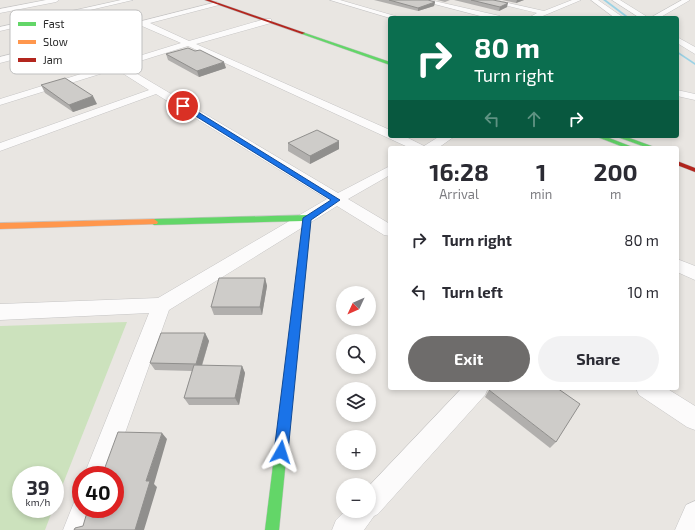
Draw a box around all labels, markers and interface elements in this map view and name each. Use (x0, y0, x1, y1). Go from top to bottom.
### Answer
legend (10, 10, 142, 74)
text: Fast (43, 17, 65, 30)
text: 80 m (474, 30, 540, 64)
icon: right (408, 32, 460, 84)
text: Slow (43, 35, 68, 48)
text: Jam (43, 53, 62, 66)
text: Turn right (474, 64, 554, 86)
pin (166, 89, 200, 123)
icon: arrive (172, 95, 194, 117)
icon: left (481, 108, 503, 130)
icon: ahead (523, 108, 545, 130)
icon: right (565, 108, 587, 130)
text: 16:28 (429, 157, 489, 186)
text: 1 (536, 157, 546, 186)
text: 200 (594, 157, 638, 186)
text: Arrival (439, 186, 479, 202)
text: min (530, 186, 552, 202)
text: m (610, 186, 621, 202)
icon: right (408, 229, 430, 251)
text: Turn right (442, 231, 512, 249)
text: 80 m (624, 231, 659, 249)
icon: left (408, 281, 430, 303)
text: Turn left (442, 283, 503, 301)
text: 10 m (627, 283, 659, 301)
north arrow (336, 286, 376, 326)
map controls (336, 286, 376, 518)
button: search (336, 334, 376, 374)
button: Exit (408, 336, 530, 382)
button: Share (538, 336, 659, 382)
button: layers (336, 382, 376, 422)
button: + (336, 430, 376, 470)
position arrow (260, 431, 302, 473)
speed limit sign: 40 (72, 466, 124, 518)
text: 39 (26, 475, 50, 499)
button: − (336, 478, 376, 518)
text: km/h (26, 496, 50, 508)

